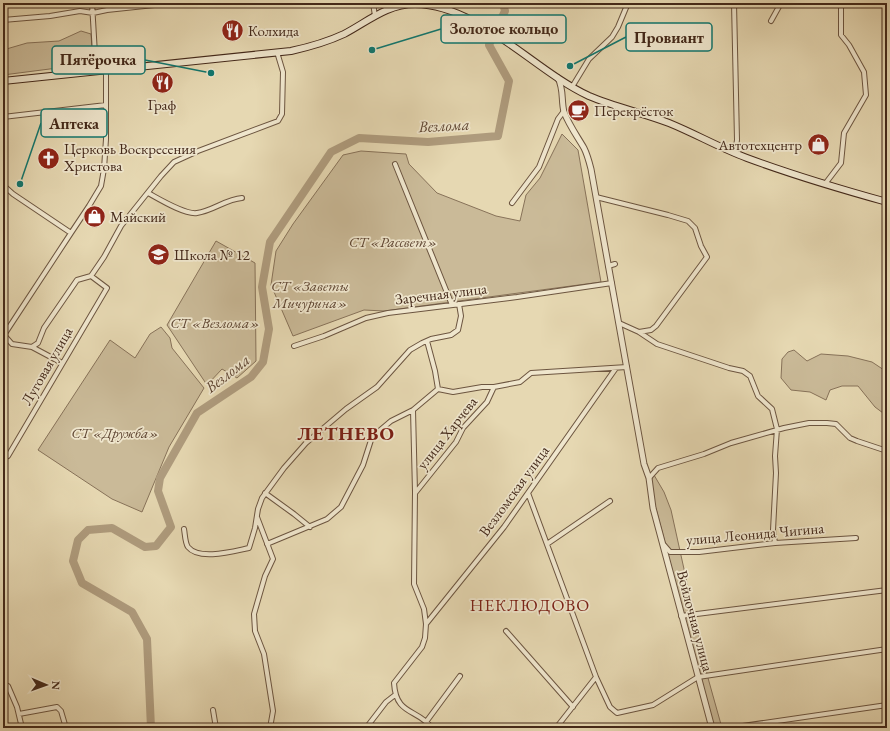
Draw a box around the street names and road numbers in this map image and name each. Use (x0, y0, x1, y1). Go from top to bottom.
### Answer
street label: Заречная улица (394, 278, 488, 309)
street label: Луговая улица (17, 323, 77, 408)
street label: улица Харчева (412, 392, 481, 473)
street label: Везломская улица (474, 442, 553, 540)
street label: улица Леонида Чигина (685, 518, 825, 549)
street label: Войлочная улица (673, 568, 718, 674)

